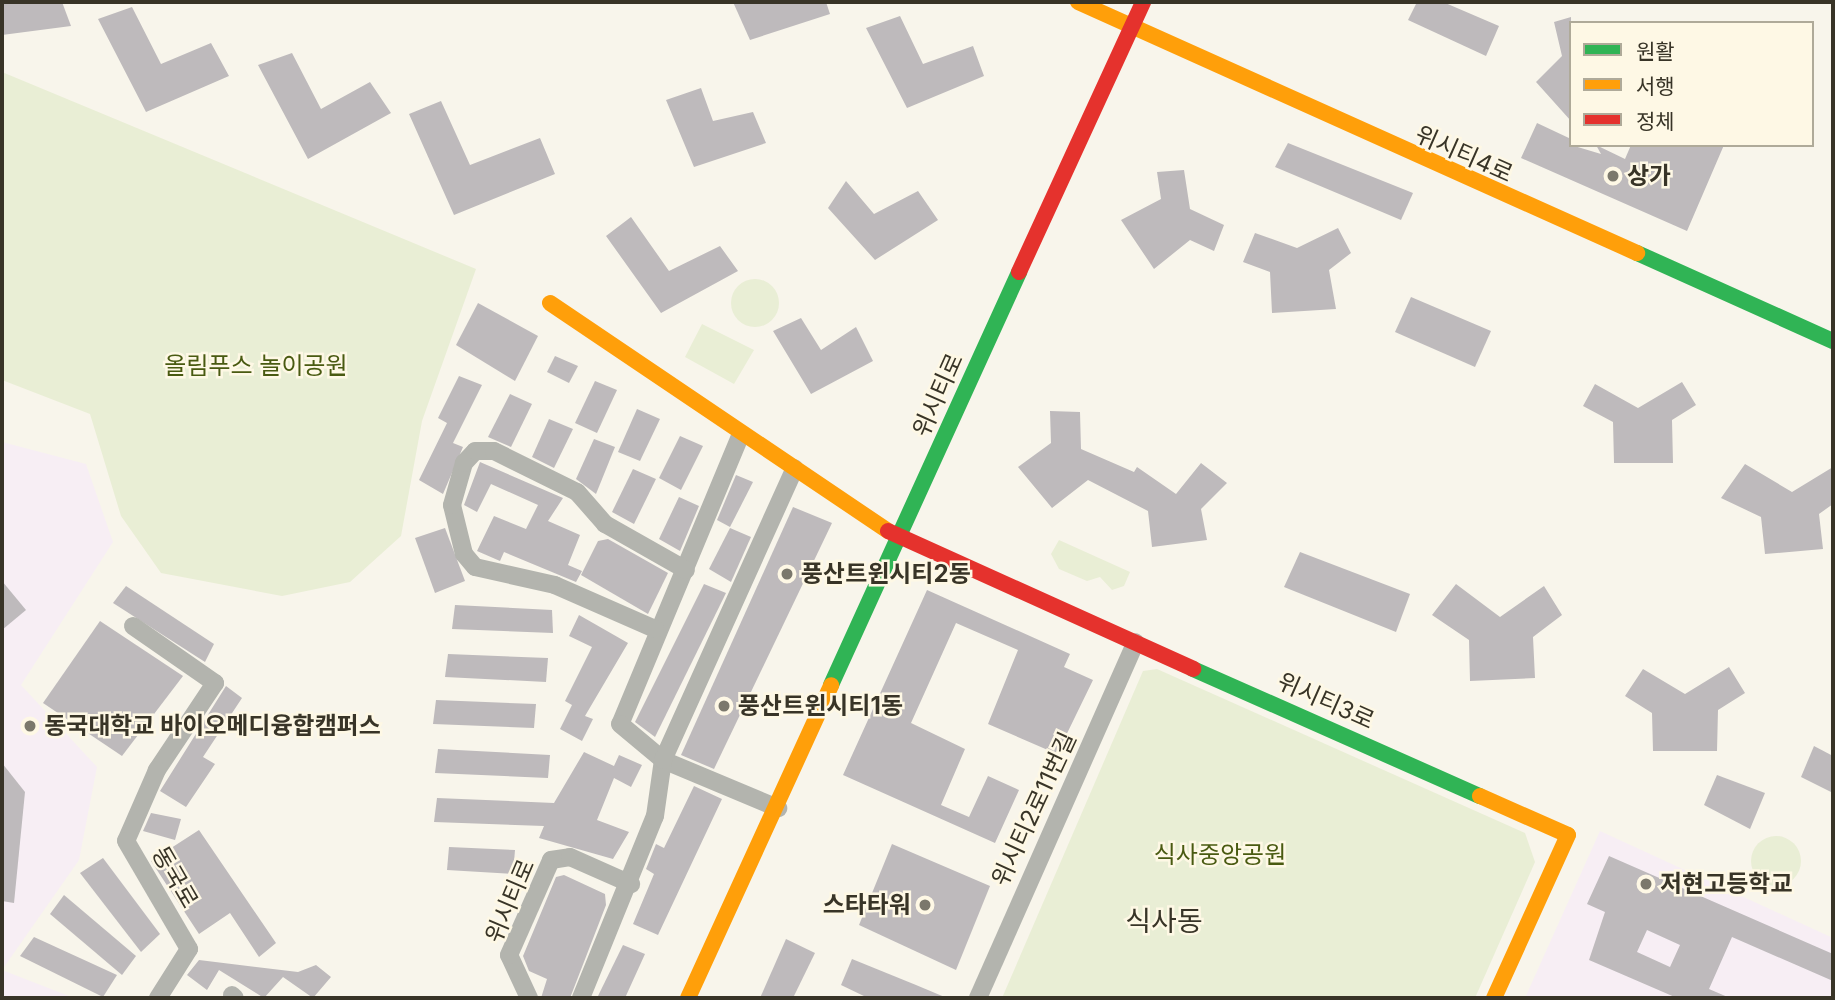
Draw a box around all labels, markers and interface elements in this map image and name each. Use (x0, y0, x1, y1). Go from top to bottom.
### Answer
legend (1569, 21, 1814, 147)
text: 원활 (1636, 39, 1675, 64)
text: 서행 (1636, 74, 1675, 99)
text: 정체 (1636, 109, 1675, 134)
street label: 위시티4로 (1411, 120, 1517, 188)
place label: 상가 (1627, 162, 1671, 190)
marker: 상가 (1605, 168, 1621, 184)
street label: 위시티로 (907, 349, 969, 441)
park label: 올림푸스 놀이공원 (164, 352, 348, 380)
place label: 풍산트윈시티2동 (801, 560, 971, 588)
marker: 풍산트윈시티2동 (779, 566, 795, 582)
street label: 위시티3로 (1273, 667, 1379, 735)
place label: 풍산트윈시티1동 (738, 692, 903, 720)
marker: 풍산트윈시티1동 (716, 698, 732, 714)
place label: 동국대학교 바이오메디융합캠퍼스 (44, 712, 381, 740)
marker: 동국대학교 바이오메디융합캠퍼스 (22, 718, 38, 734)
street label: 위시티2로11번길 (986, 727, 1082, 891)
street label: 동국로 (146, 841, 204, 913)
park label: 식사중앙공원 (1154, 841, 1286, 869)
street label: 위시티로 (479, 855, 541, 947)
place label: 저현고등학교 (1660, 870, 1792, 898)
marker: 저현고등학교 (1638, 876, 1654, 892)
place label: 스타타워 (823, 891, 911, 919)
marker: 스타타워 (917, 897, 933, 913)
district label: 식사동 (1125, 904, 1203, 938)

